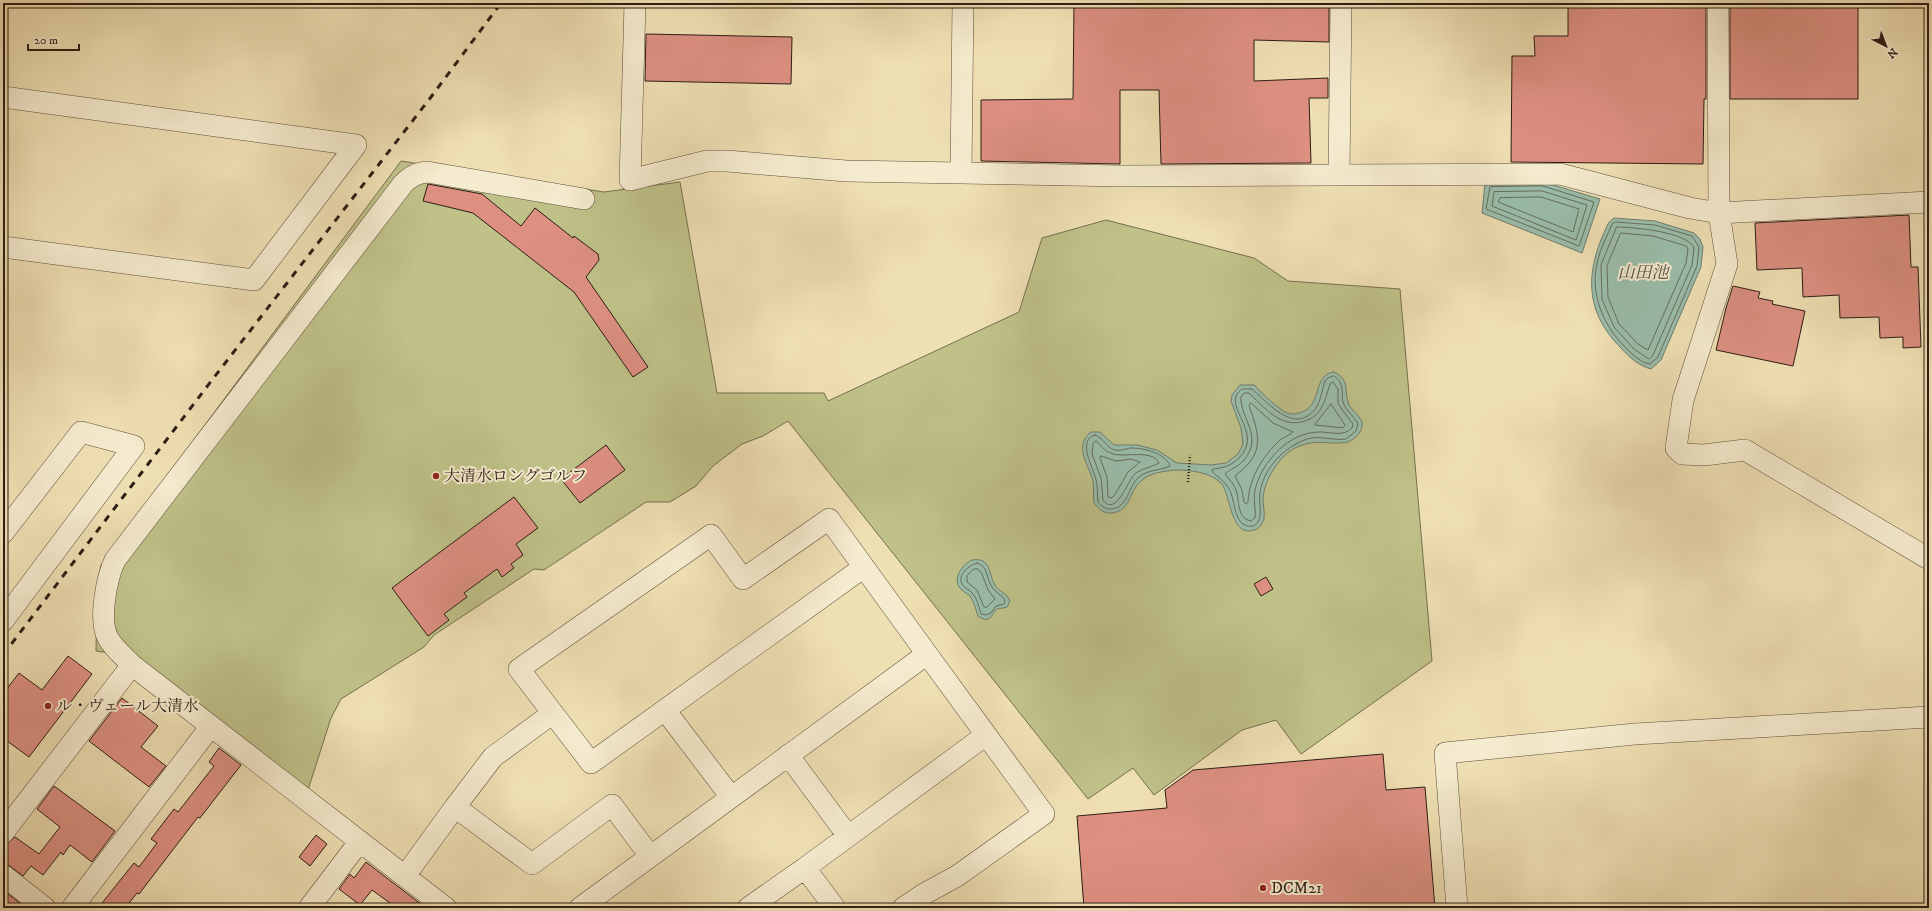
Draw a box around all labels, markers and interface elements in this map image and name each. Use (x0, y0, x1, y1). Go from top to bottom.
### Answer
scale bar (28, 26, 79, 52)
north arrow (1866, 26, 1906, 66)
text: 20 m (34, 33, 58, 48)
text: N (1884, 44, 1900, 61)
water label: 山田池 (1618, 262, 1670, 284)
place label: 大清水ロングゴルフ (444, 466, 587, 486)
marker: 大清水ロングゴルフ (431, 471, 441, 481)
place label: ル・ヴェール大清水 (56, 696, 199, 716)
marker: ル・ヴェール大清水 (43, 701, 53, 711)
place label: DCM21 (1271, 878, 1322, 898)
marker: DCM21 (1258, 883, 1268, 893)

